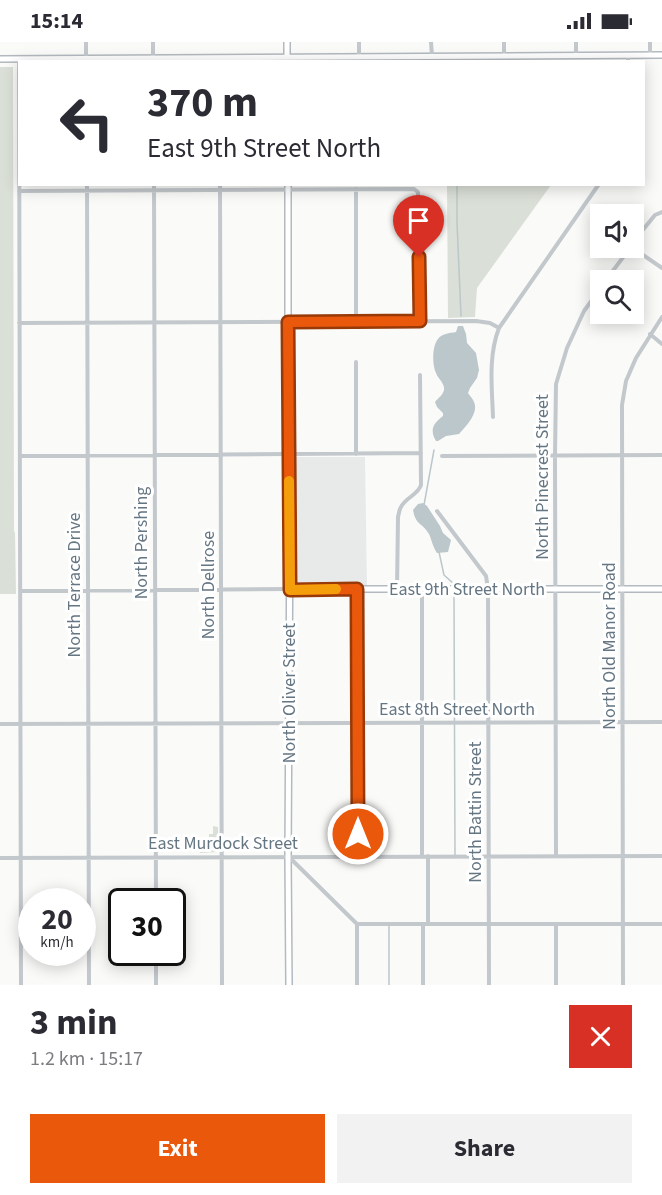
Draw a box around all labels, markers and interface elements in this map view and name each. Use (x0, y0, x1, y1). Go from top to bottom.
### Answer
text: 15:14 (30, 5, 83, 37)
text: 370 m (147, 73, 258, 133)
icon: left (48, 84, 126, 162)
text: East 9th Street North (147, 129, 381, 168)
pin (393, 195, 444, 257)
icon: arrive (402, 204, 435, 237)
map controls (590, 204, 644, 324)
button: sound (590, 204, 644, 258)
button: search (590, 270, 644, 324)
street label: North Pinecrest Street (530, 394, 555, 560)
street label: North Pershing (129, 487, 154, 599)
street label: North Terrace Drive (62, 512, 87, 658)
street label: North Dellrose (196, 531, 221, 639)
street label: North Old Manor Road (597, 562, 622, 730)
street label: East 9th Street North (389, 577, 545, 602)
street label: North Oliver Street (277, 623, 302, 763)
street label: East 8th Street North (379, 697, 535, 722)
street label: North Battin Street (463, 741, 488, 883)
position arrow (326, 802, 390, 866)
street label: East Murdock Street (148, 831, 298, 856)
speed limit sign: 30 (108, 888, 186, 966)
text: 20 (41, 898, 73, 941)
text: km/h (40, 932, 74, 953)
text: 3 min (30, 997, 118, 1048)
button: close (569, 1005, 632, 1068)
text: 1.2 km · 15:17 (30, 1045, 143, 1073)
button: Exit (30, 1114, 325, 1183)
button: Share (337, 1114, 632, 1183)

